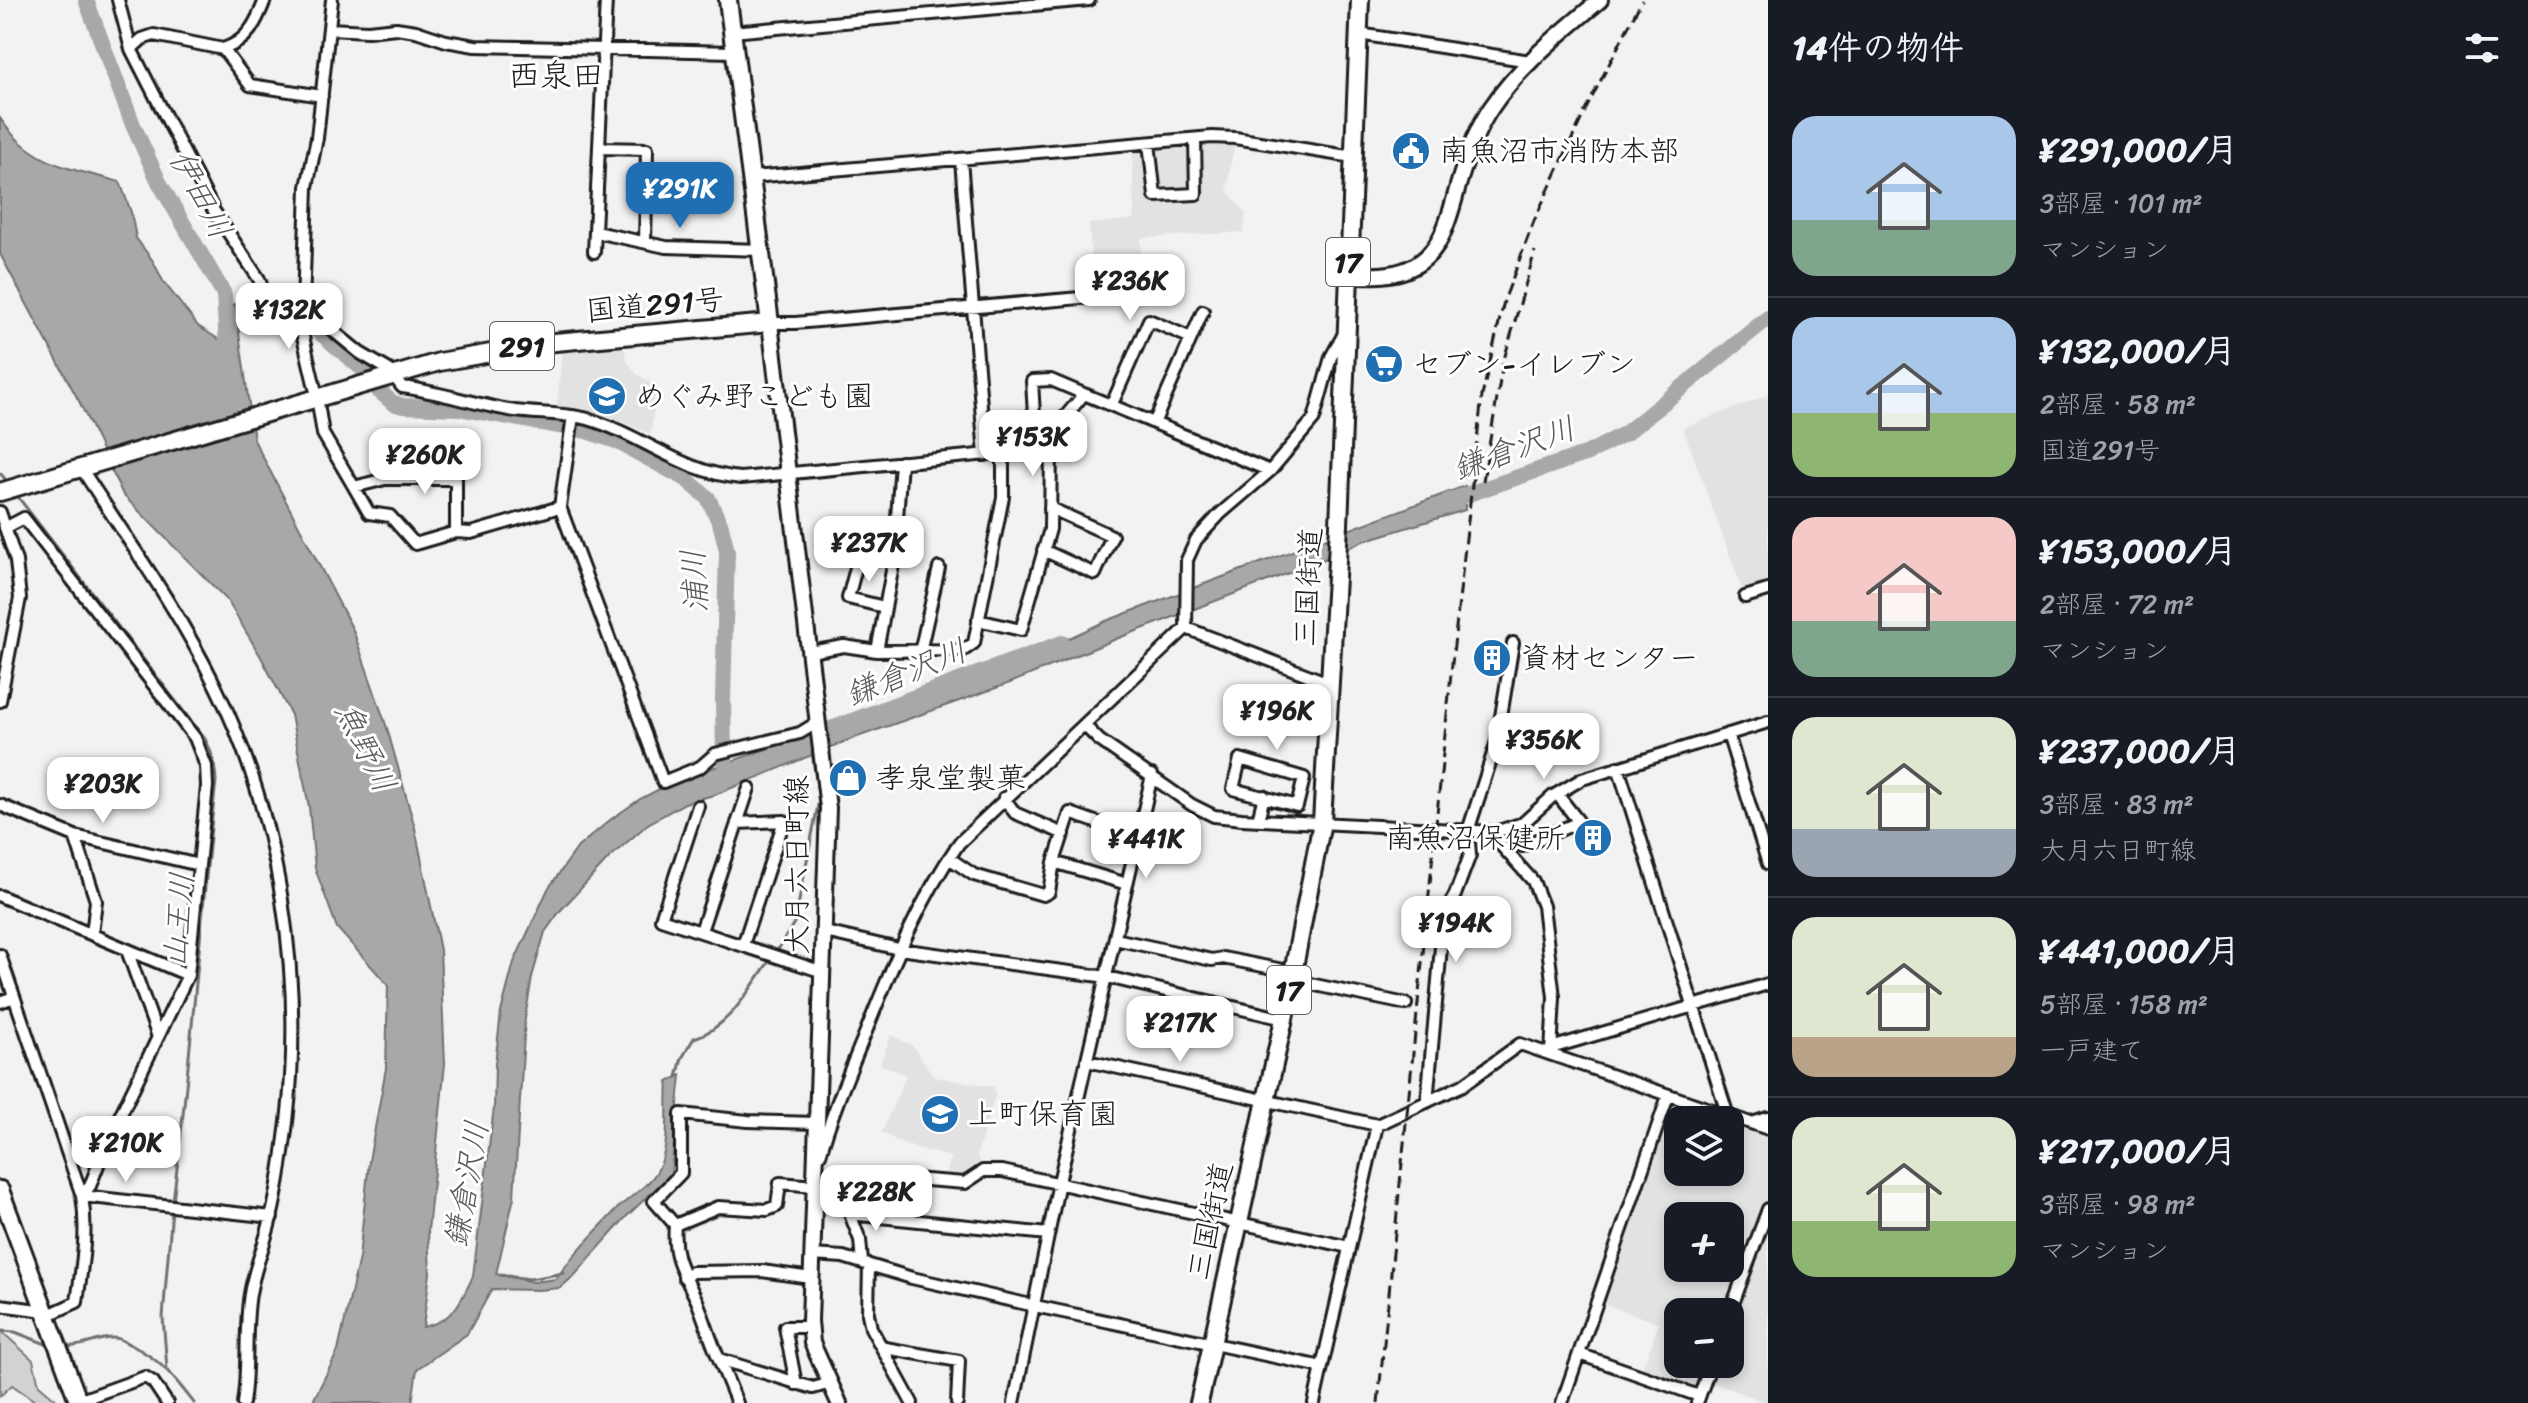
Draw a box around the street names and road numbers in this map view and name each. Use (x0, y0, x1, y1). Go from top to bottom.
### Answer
road number: 17 (1326, 238, 1370, 286)
street label: 国道291号 (584, 272, 726, 338)
road number: 291 (490, 322, 554, 370)
street label: 三国街道 (1278, 526, 1338, 648)
street label: 大月六日町線 (770, 775, 824, 955)
road number: 17 (1267, 966, 1311, 1014)
street label: 三国街道 (1171, 1157, 1249, 1285)

